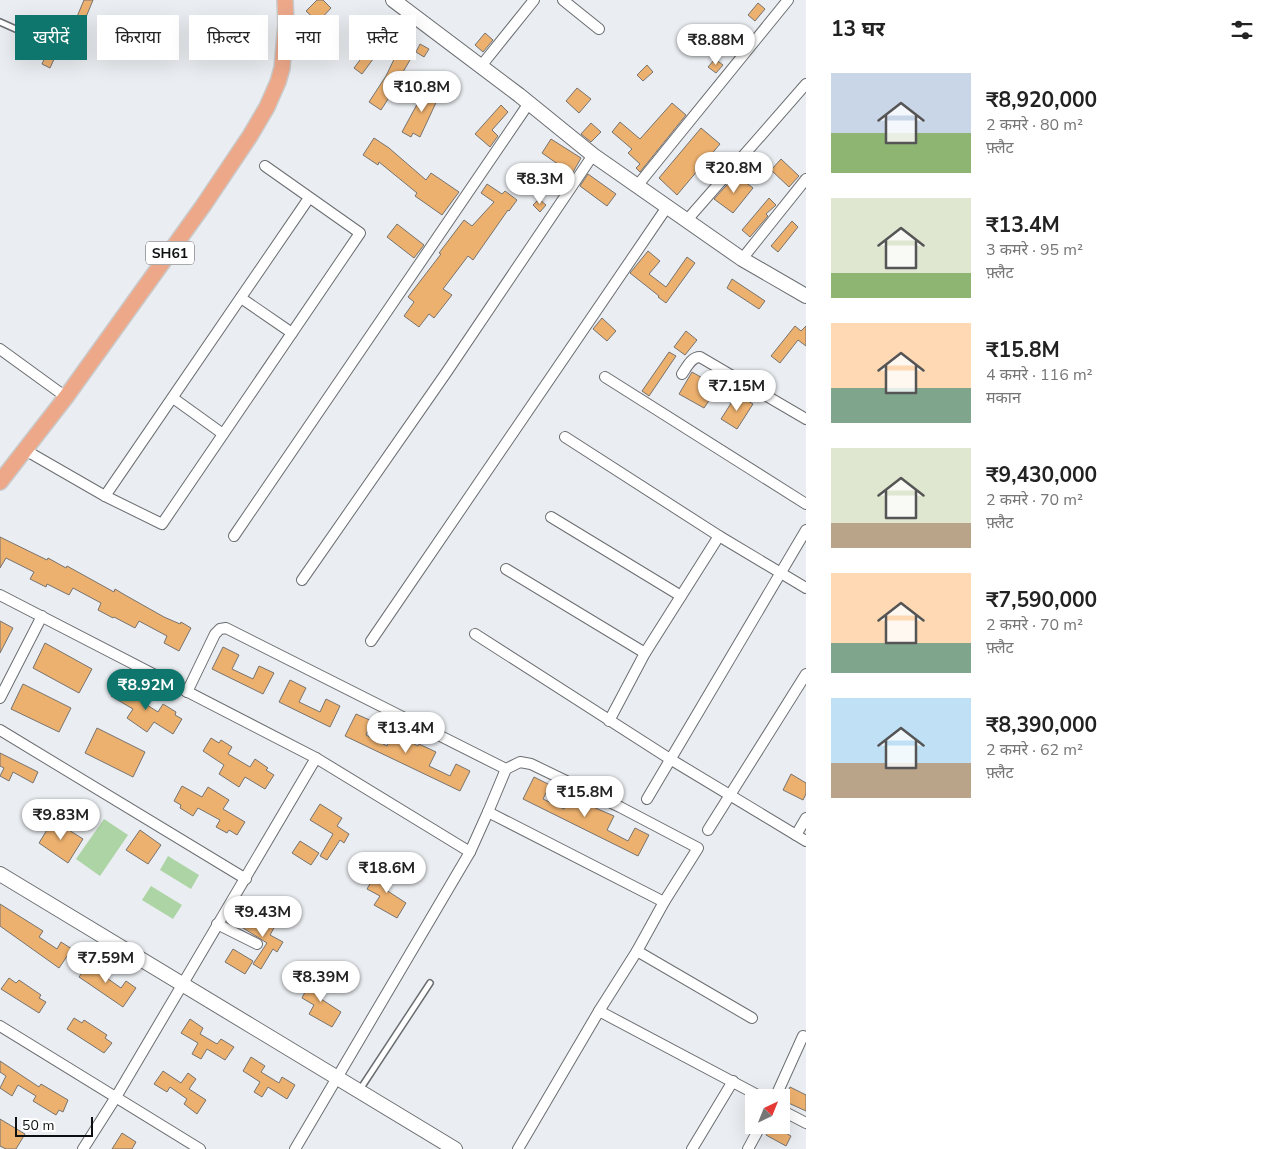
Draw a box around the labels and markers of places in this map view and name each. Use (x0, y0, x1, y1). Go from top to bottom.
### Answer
pin: ₹8.88M (675, 23, 757, 66)
pin: ₹10.8M (381, 70, 463, 113)
pin: ₹20.8M (693, 152, 775, 194)
pin: ₹8.3M (505, 162, 575, 205)
pin: ₹7.15M (696, 370, 778, 412)
pin: ₹8.92M (105, 668, 187, 711)
pin: ₹13.4M (365, 712, 447, 754)
pin: ₹15.8M (544, 776, 626, 818)
pin: ₹9.83M (20, 798, 102, 841)
pin: ₹18.6M (346, 852, 428, 894)
pin: ₹9.43M (222, 896, 304, 938)
pin: ₹7.59M (65, 942, 147, 984)
pin: ₹8.39M (280, 960, 362, 1003)

